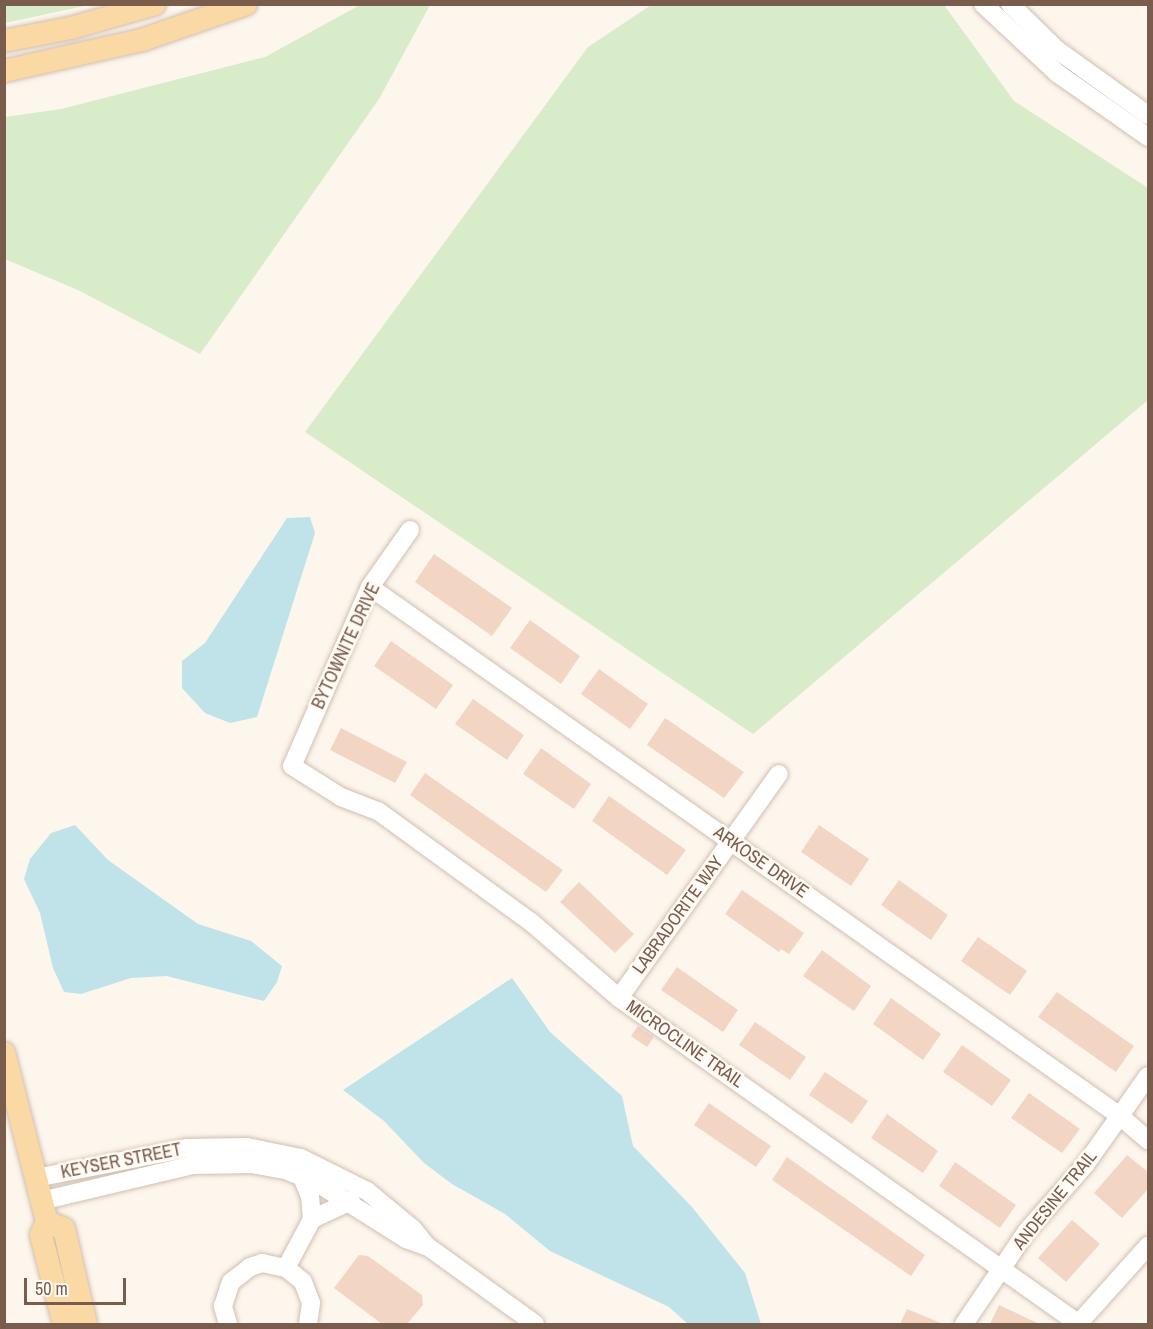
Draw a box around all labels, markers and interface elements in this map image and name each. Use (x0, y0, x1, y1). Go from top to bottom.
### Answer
street label: BYTOWNITE DRIVE (307, 579, 385, 713)
street label: ARKOSE DRIVE (709, 821, 813, 903)
street label: LABRADORITE WAY (628, 852, 728, 978)
street label: MICROCLINE TRAIL (622, 995, 748, 1093)
street label: KEYSER STREET (59, 1139, 183, 1183)
street label: ANDESINE TRAIL (1008, 1146, 1102, 1254)
scale bar (27, 1266, 129, 1304)
text: 50 m (35, 1276, 68, 1301)

